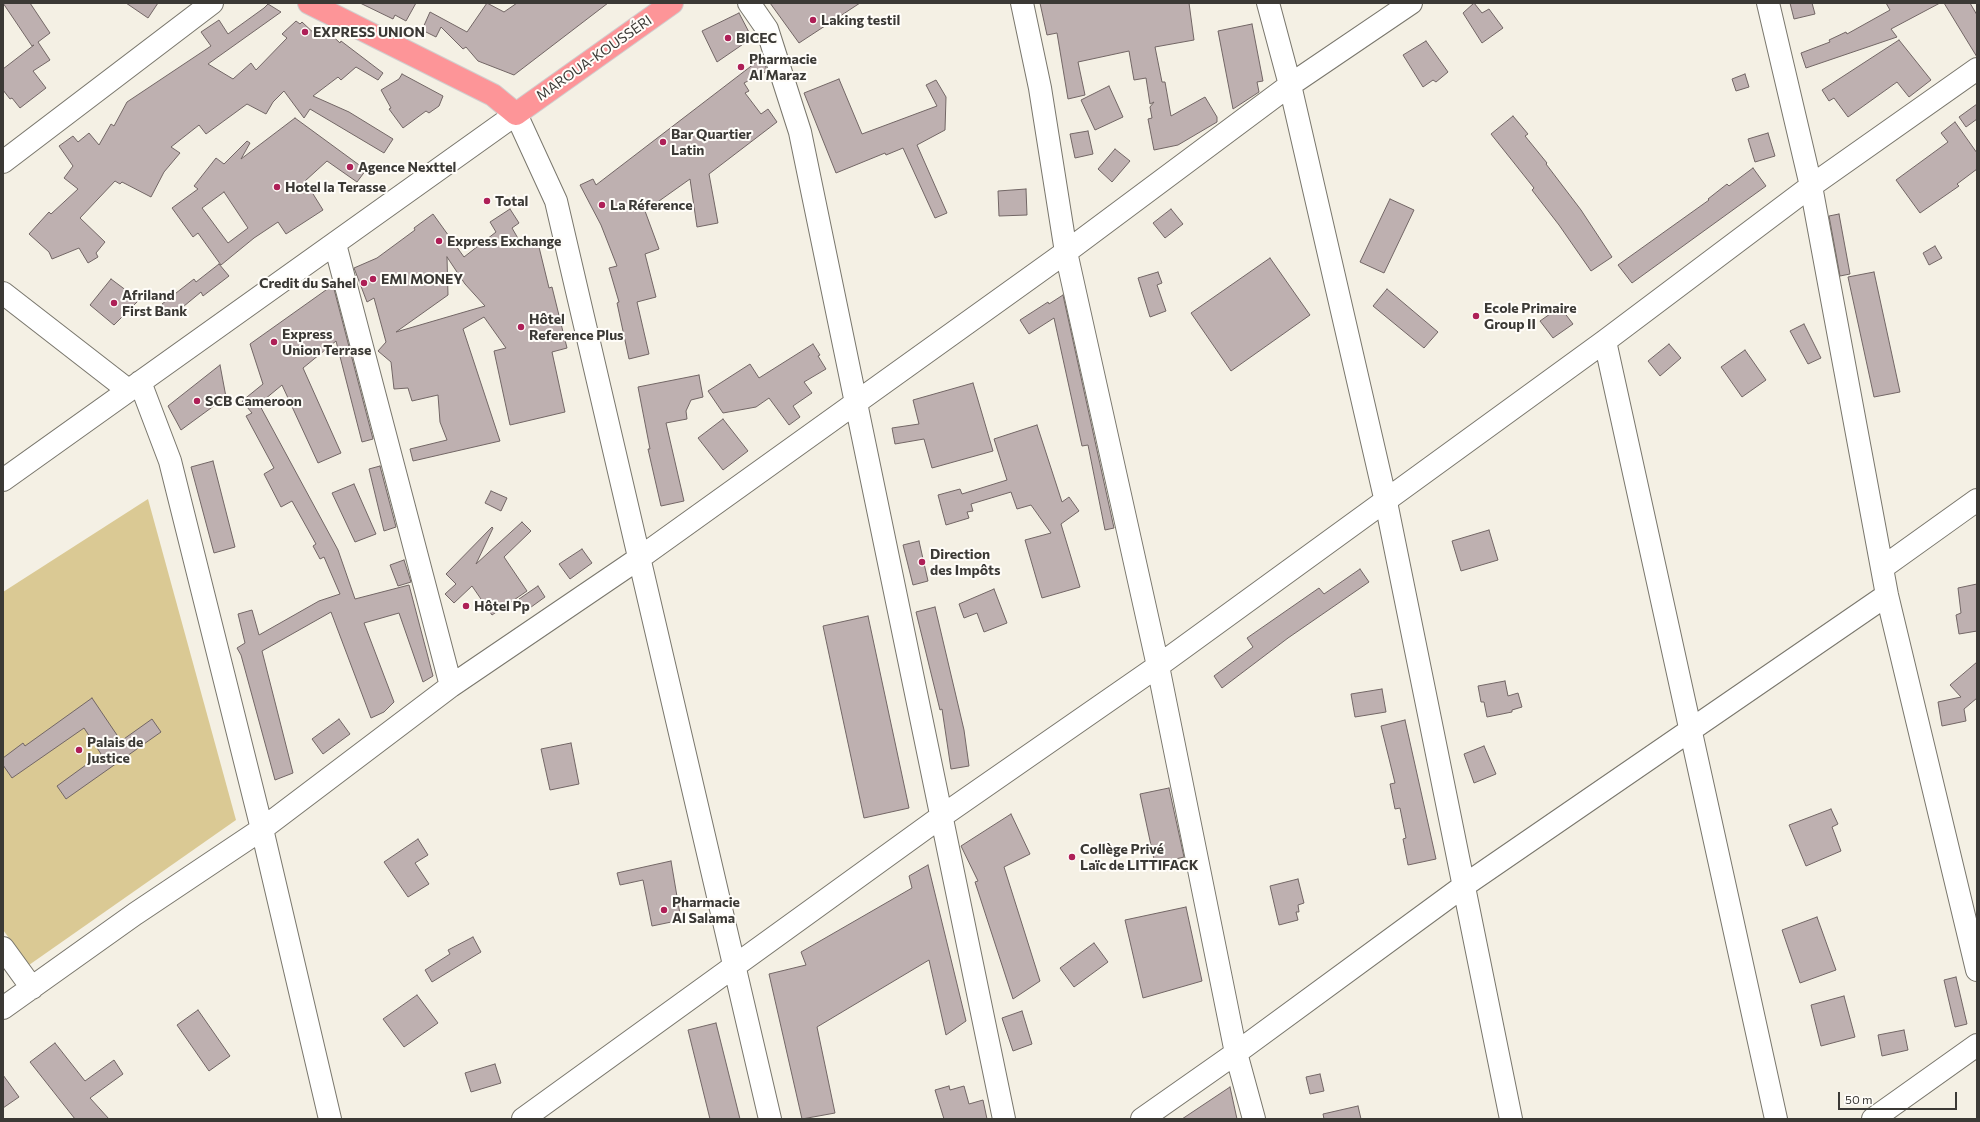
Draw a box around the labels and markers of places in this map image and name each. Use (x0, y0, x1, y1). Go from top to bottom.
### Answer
place label: Laking testil (821, 12, 900, 28)
marker: Laking testil (808, 15, 818, 25)
place label: EXPRESS UNION (313, 24, 425, 40)
marker: EXPRESS UNION (300, 27, 310, 37)
place label: BICEC (736, 30, 777, 46)
marker: BICEC (723, 33, 733, 43)
place label: Pharmacie Al Maraz (749, 51, 817, 84)
marker: Pharmacie Al Maraz (736, 62, 746, 72)
place label: Bar Quartier Latin (671, 126, 752, 158)
marker: Bar Quartier Latin (658, 137, 668, 147)
place label: Agence Nexttel (358, 159, 456, 175)
marker: Agence Nexttel (345, 162, 355, 172)
place label: Hotel la Terasse (285, 179, 386, 195)
marker: Hotel la Terasse (272, 182, 282, 192)
place label: Total (495, 193, 528, 209)
marker: Total (482, 196, 492, 206)
place label: La Réference (610, 197, 693, 213)
marker: La Réference (597, 200, 607, 210)
place label: Express Exchange (447, 233, 561, 249)
marker: Express Exchange (434, 236, 444, 246)
place label: EMI MONEY (381, 271, 463, 287)
marker: EMI MONEY (368, 274, 378, 284)
place label: Credit du Sahel (259, 275, 356, 291)
marker: Credit du Sahel (359, 278, 369, 288)
place label: Afriland First Bank (122, 287, 187, 320)
marker: Afriland First Bank (109, 298, 119, 308)
place label: Ecole Primaire Group II (1484, 300, 1577, 332)
place label: Hôtel Reference Plus (529, 311, 624, 344)
marker: Ecole Primaire Group II (1471, 311, 1481, 321)
marker: Hôtel Reference Plus (516, 322, 526, 332)
place label: Express Union Terrase (282, 326, 371, 358)
marker: Express Union Terrase (269, 337, 279, 347)
place label: SCB Cameroon (205, 393, 302, 409)
marker: SCB Cameroon (192, 396, 202, 406)
place label: Direction des Impôts (930, 546, 1000, 578)
marker: Direction des Impôts (917, 557, 927, 567)
place label: Hôtel Pp (474, 598, 530, 614)
marker: Hôtel Pp (461, 601, 471, 611)
place label: Palais de Justice (87, 734, 143, 766)
marker: Palais de Justice (74, 745, 84, 755)
place label: Collège Privé Laïc de LITTIFACK (1080, 841, 1199, 874)
marker: Collège Privé Laïc de LITTIFACK (1067, 852, 1077, 862)
place label: Pharmacie Al Salama (672, 894, 740, 926)
marker: Pharmacie Al Salama (659, 905, 669, 915)

